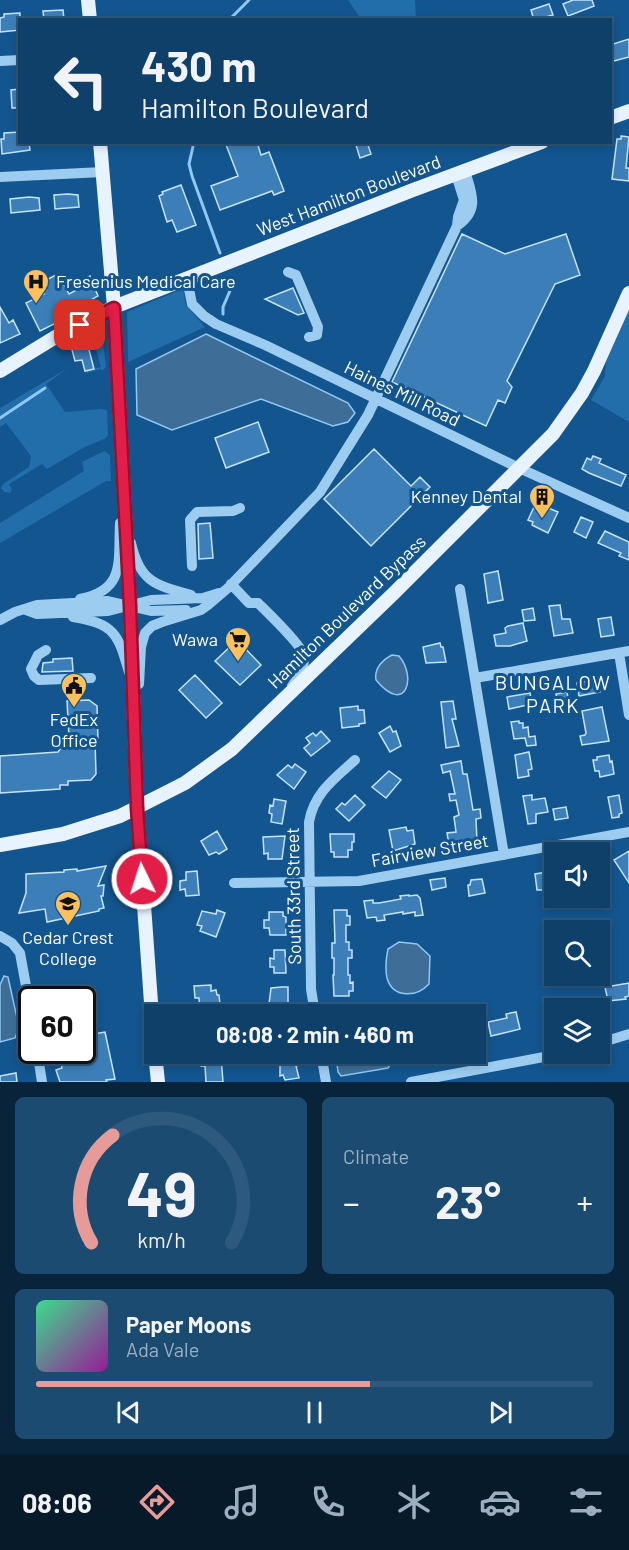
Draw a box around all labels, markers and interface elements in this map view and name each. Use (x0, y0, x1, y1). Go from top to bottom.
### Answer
text: 430 m (141, 40, 257, 90)
icon: left (42, 42, 120, 120)
text: Hamilton Boulevard (141, 91, 369, 123)
street label: West Hamilton Boulevard (254, 150, 444, 240)
hospital icon: Fresenius Medical Care (21, 267, 51, 305)
place label: Fresenius Medical Care (56, 270, 236, 292)
pin (54, 299, 105, 350)
icon: arrive (63, 308, 96, 341)
street label: Haines Mill Road (341, 356, 464, 431)
building icon: Kenney Dental (527, 482, 557, 520)
place label: Kenney Dental (411, 485, 522, 507)
street label: Hamilton Boulevard Bypass (263, 530, 430, 693)
supermarket icon: Wawa (223, 625, 253, 663)
place label: Wawa (172, 628, 218, 650)
district label: BUNGALOW PARK (495, 670, 611, 717)
public building icon: FedEx Office (59, 671, 89, 709)
place label: FedEx Office (50, 708, 99, 751)
street label: South 33rd Street (281, 827, 305, 965)
street label: Fairview Street (369, 829, 490, 871)
map controls (544, 842, 610, 1064)
button: sound (544, 842, 610, 908)
position arrow (110, 847, 174, 911)
school or university icon: Cedar Crest College (53, 889, 83, 927)
button: search (544, 920, 610, 986)
place label: Cedar Crest College (22, 926, 114, 969)
speed limit sign: 60 (18, 986, 96, 1064)
button: layers (544, 998, 610, 1064)
text: 08:08 · 2 min · 460 m (216, 1021, 414, 1047)
text: Climate (343, 1144, 409, 1168)
text: 49 (126, 1155, 196, 1229)
text: 23° (435, 1174, 501, 1228)
text: − (343, 1182, 360, 1222)
text: + (576, 1182, 593, 1222)
text: km/h (137, 1227, 185, 1252)
text: Paper Moons (126, 1311, 251, 1337)
text: Ada Vale (126, 1337, 199, 1361)
icon: previous (112, 1396, 145, 1429)
icon: pause (298, 1396, 331, 1429)
icon: next (484, 1396, 517, 1429)
icon: directions (136, 1481, 178, 1523)
icon: music (221, 1481, 263, 1523)
icon: phone (307, 1481, 349, 1523)
icon: climate (393, 1481, 435, 1523)
icon: car (479, 1481, 521, 1523)
icon: filters (565, 1481, 607, 1523)
text: 08:06 (22, 1486, 92, 1518)

